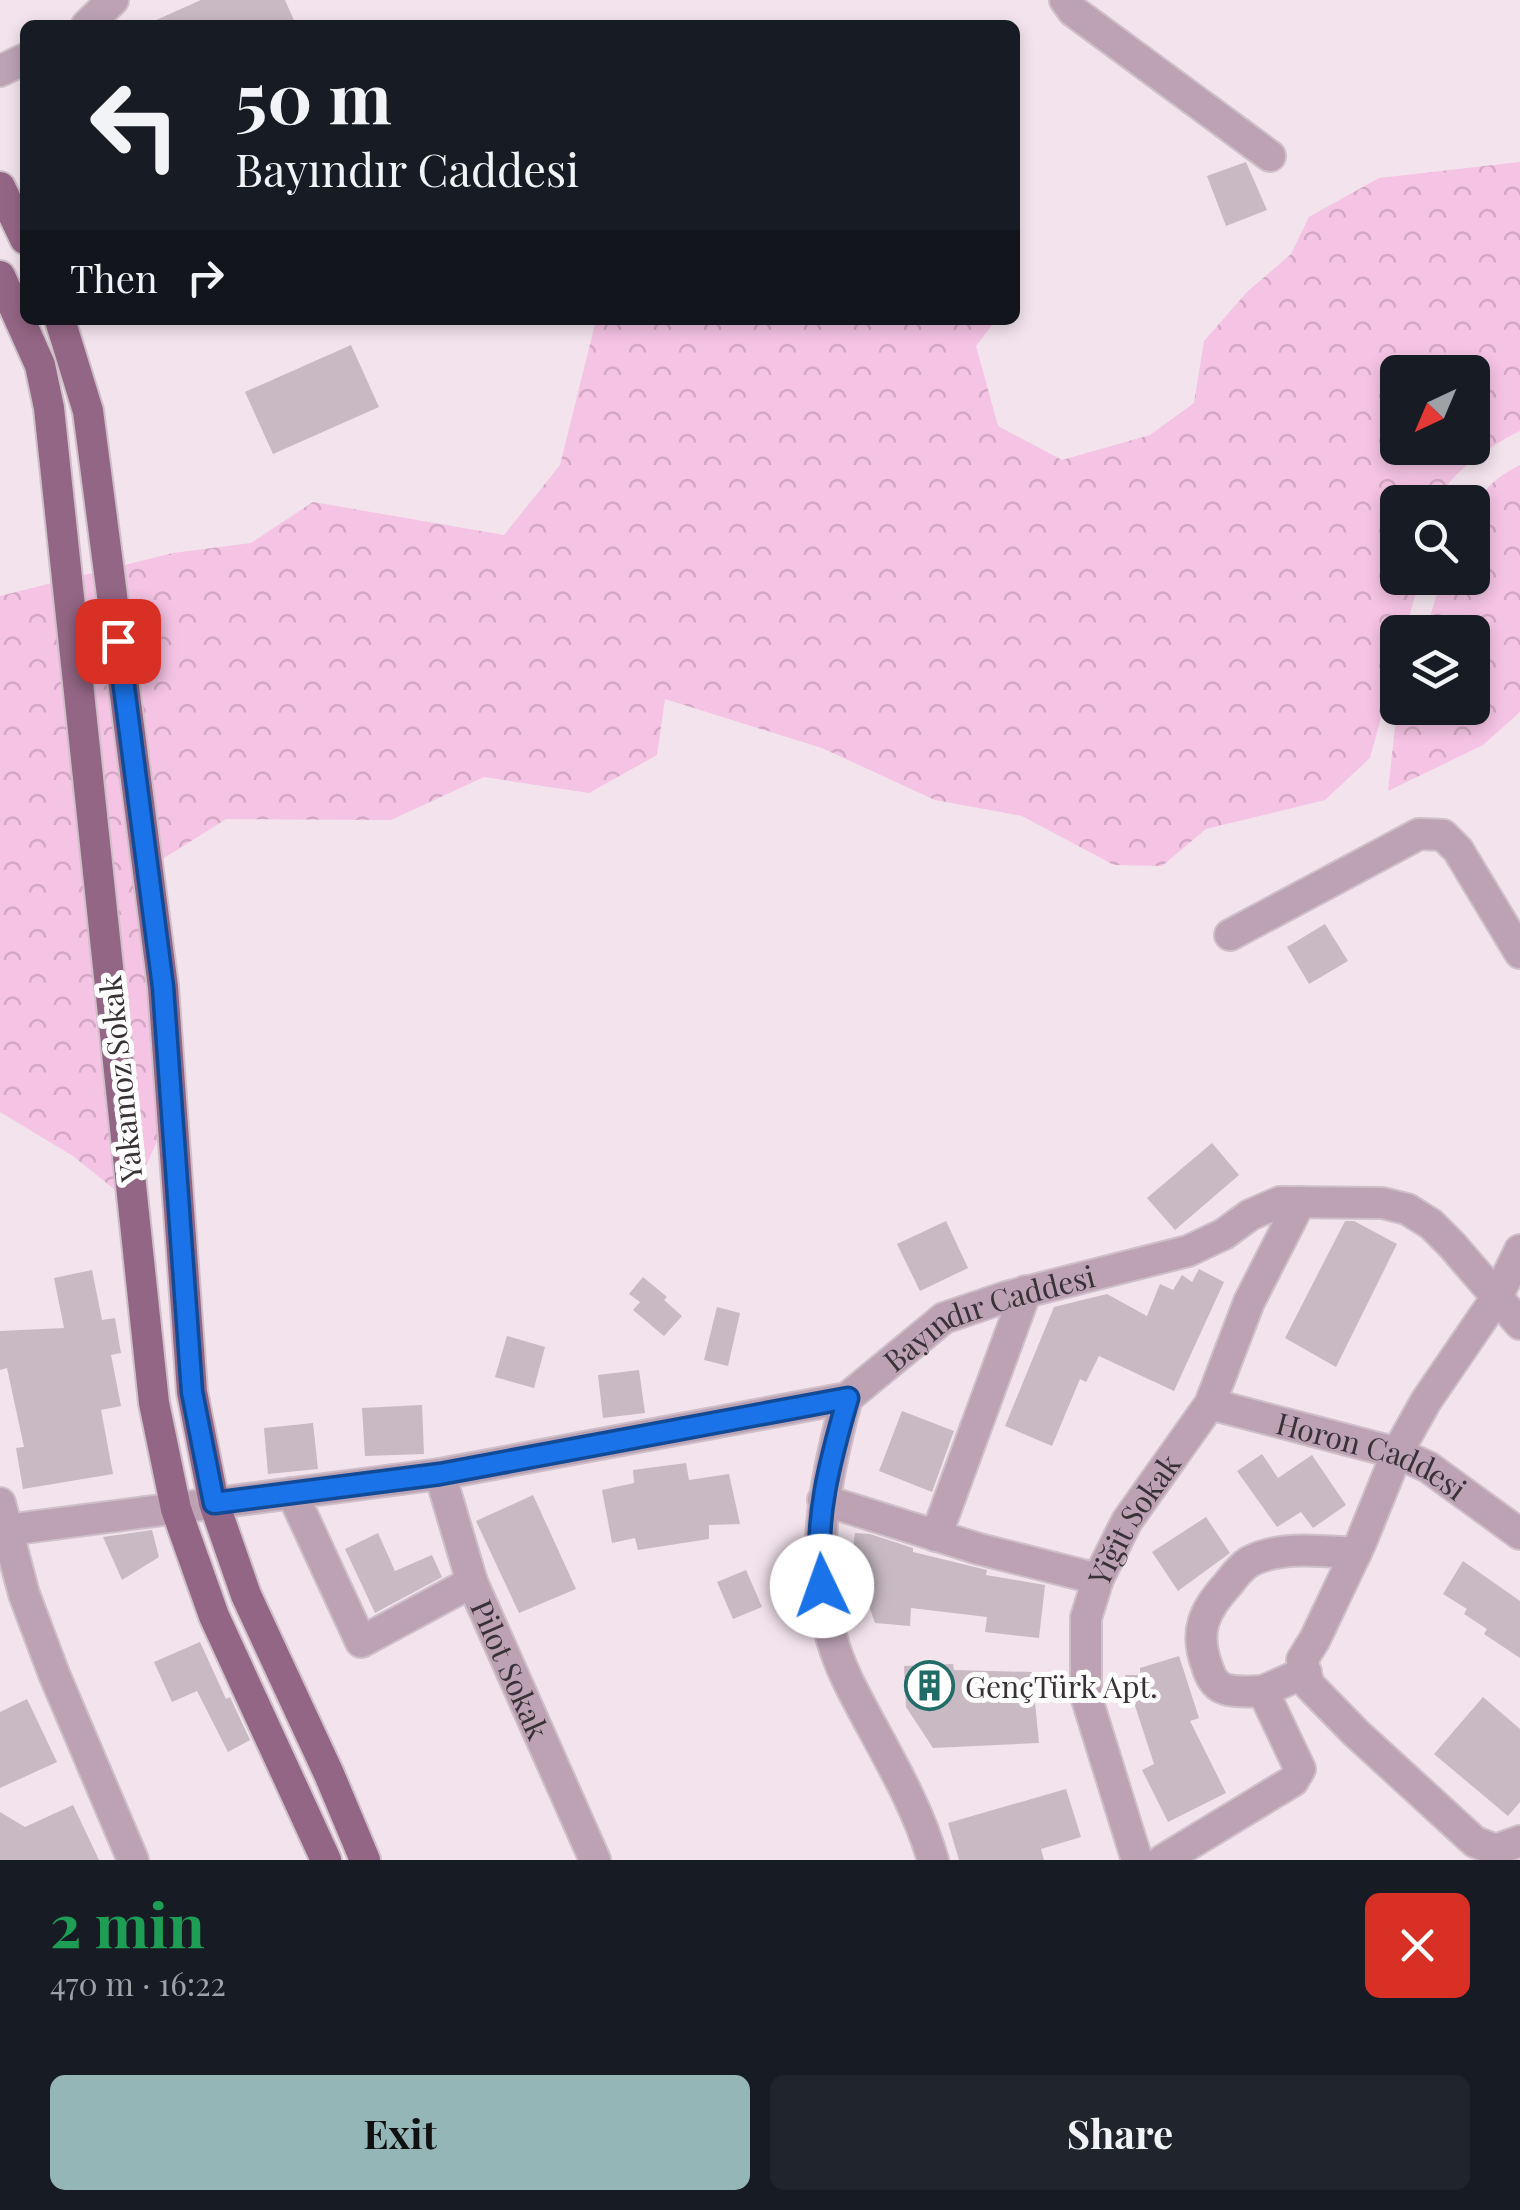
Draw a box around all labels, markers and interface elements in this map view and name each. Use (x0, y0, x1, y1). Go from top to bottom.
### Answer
text: 50 m (235, 48, 392, 142)
icon: left (70, 60, 200, 190)
text: Bayındır Caddesi (235, 138, 579, 198)
icon: right (178, 250, 233, 305)
text: Then (70, 252, 158, 303)
north arrow (1380, 355, 1490, 465)
map controls (1380, 355, 1490, 725)
button: search (1380, 485, 1490, 595)
pin (76, 599, 161, 684)
icon: arrive (91, 614, 146, 669)
button: layers (1380, 615, 1490, 725)
street label: Yakamoz Sokak (89, 974, 151, 1185)
street label: Bayındır Caddesi (875, 1255, 1099, 1380)
street label: Horon Caddesi (1272, 1402, 1475, 1509)
street label: Yiğit Sokak (1078, 1445, 1189, 1593)
position arrow (770, 1534, 874, 1638)
street label: Pilot Sokak (462, 1593, 559, 1746)
building icon: GençTürk Apt. (904, 1660, 956, 1712)
place label: GençTürk Apt. (965, 1666, 1158, 1706)
text: 2 min (50, 1883, 205, 1963)
button: close (1365, 1893, 1470, 1998)
text: 470 m · 16:22 (50, 1961, 226, 2004)
button: Exit (50, 2075, 750, 2190)
button: Share (770, 2075, 1470, 2190)

